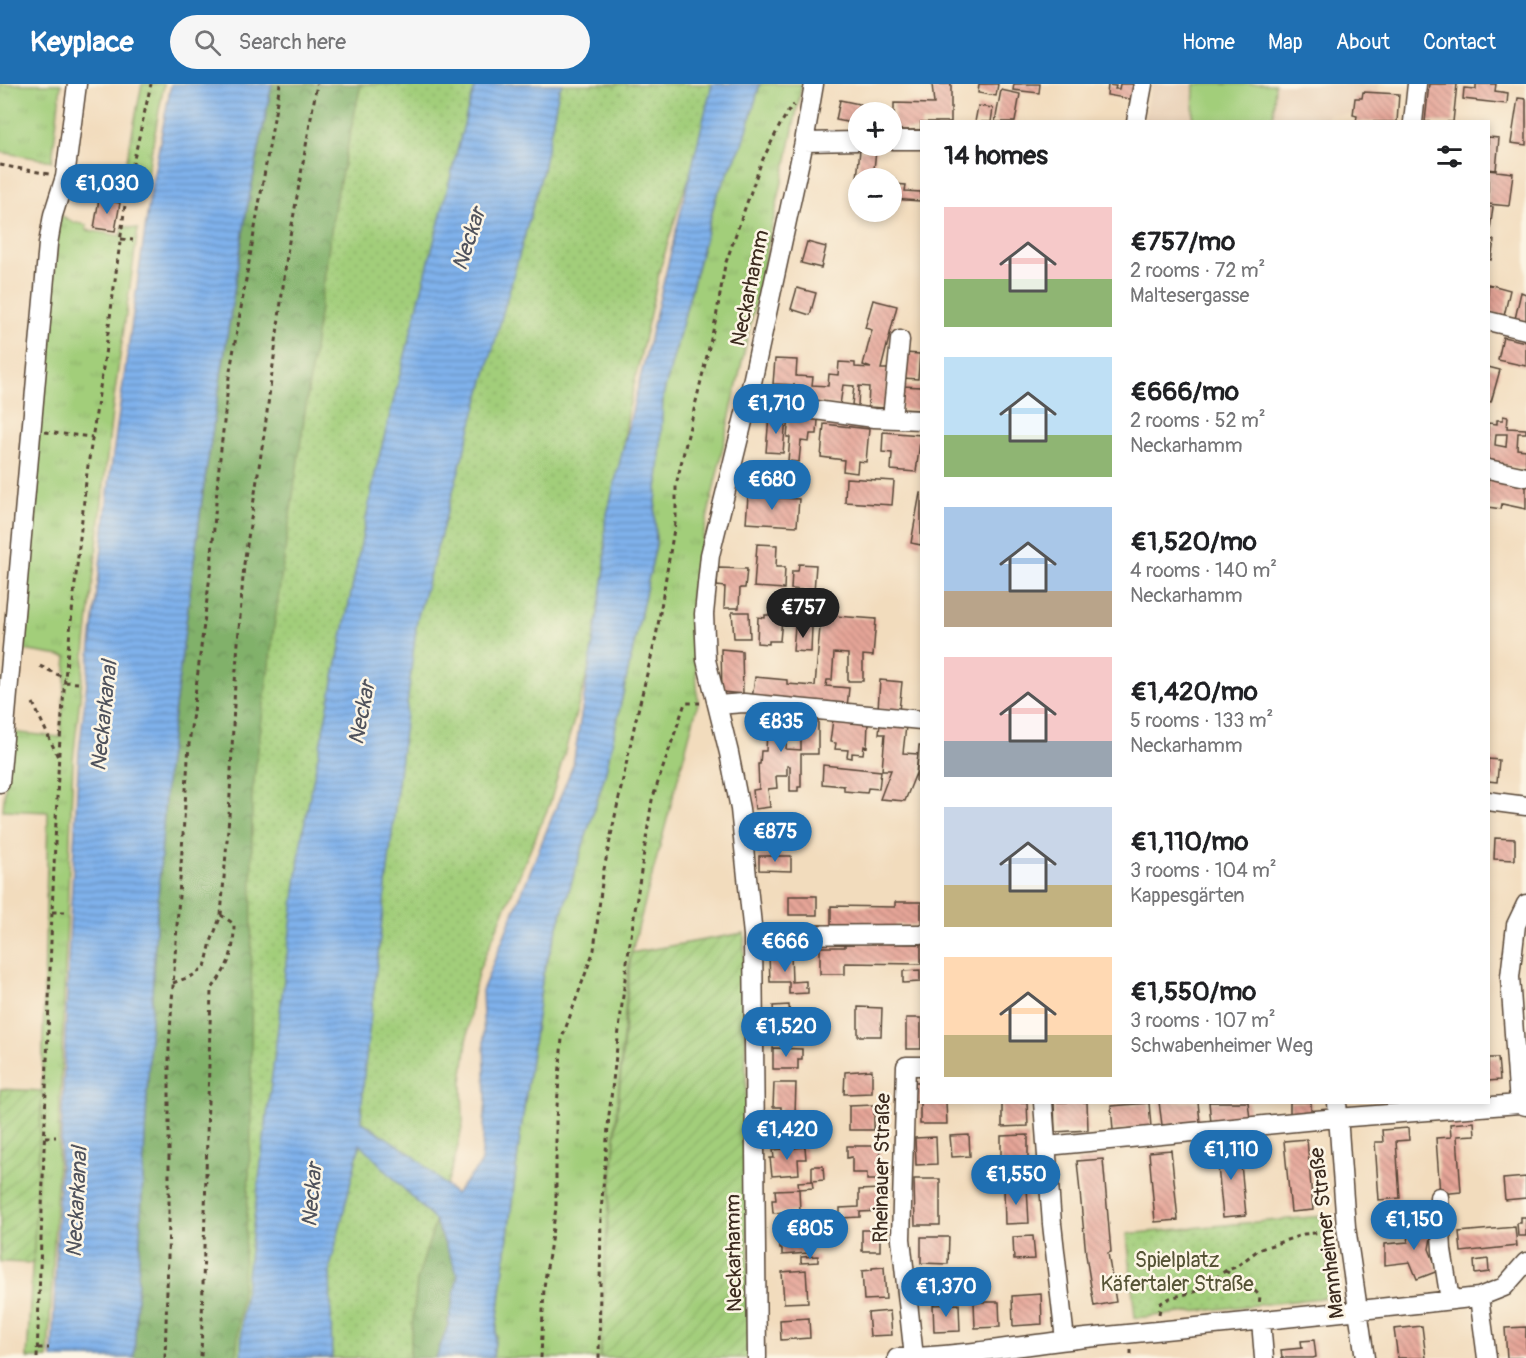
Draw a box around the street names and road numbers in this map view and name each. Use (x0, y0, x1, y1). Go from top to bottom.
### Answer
street label: Neckarhamm (725, 227, 775, 349)
street label: Rheinauer Straße (867, 1092, 897, 1243)
street label: Mannheimer Straße (1303, 1145, 1351, 1320)
street label: Neckarhamm (719, 1194, 749, 1312)

